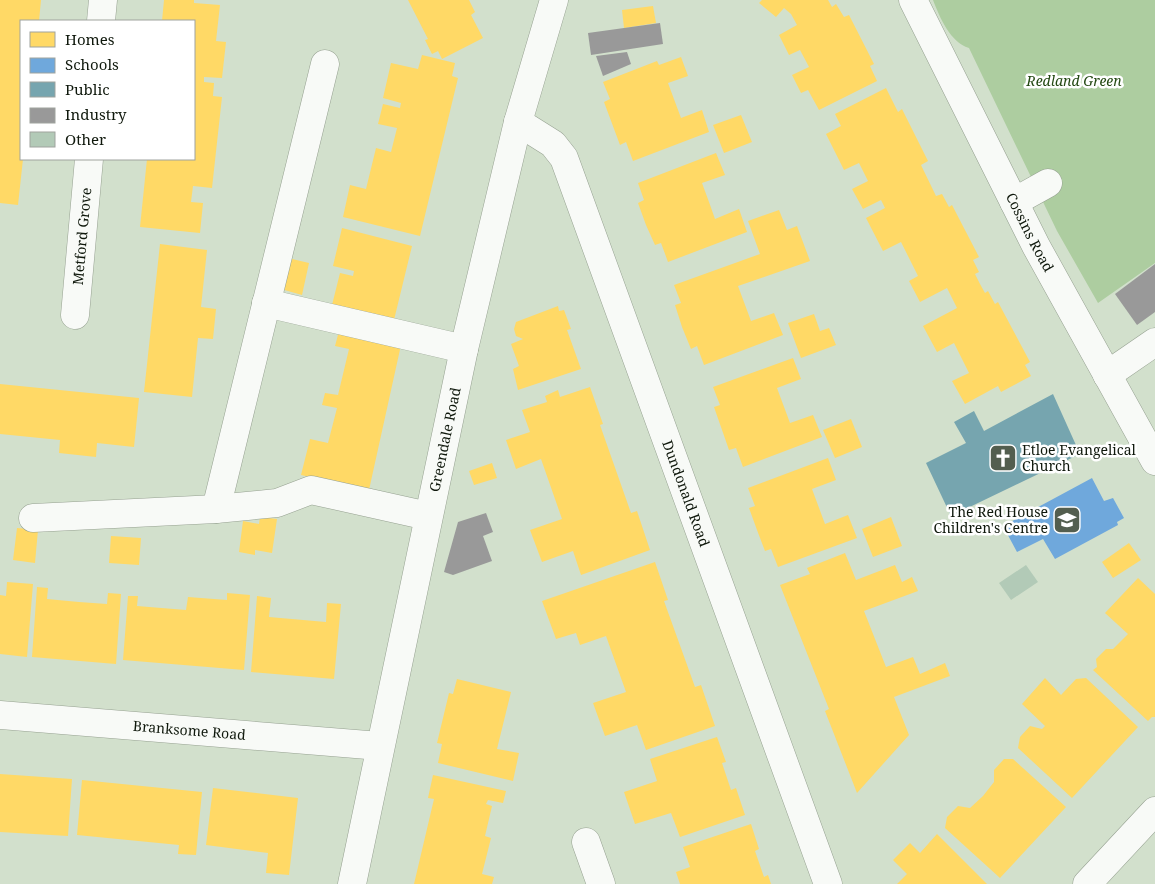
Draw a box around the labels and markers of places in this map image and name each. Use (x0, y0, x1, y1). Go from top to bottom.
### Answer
place label: Etloe Evangelical Church (1022, 440, 1137, 475)
church icon: Etloe Evangelical Church (988, 443, 1018, 473)
place label: The Red House Children's Centre (933, 502, 1048, 537)
school or university icon: The Red House Children's Centre (1052, 505, 1082, 535)

